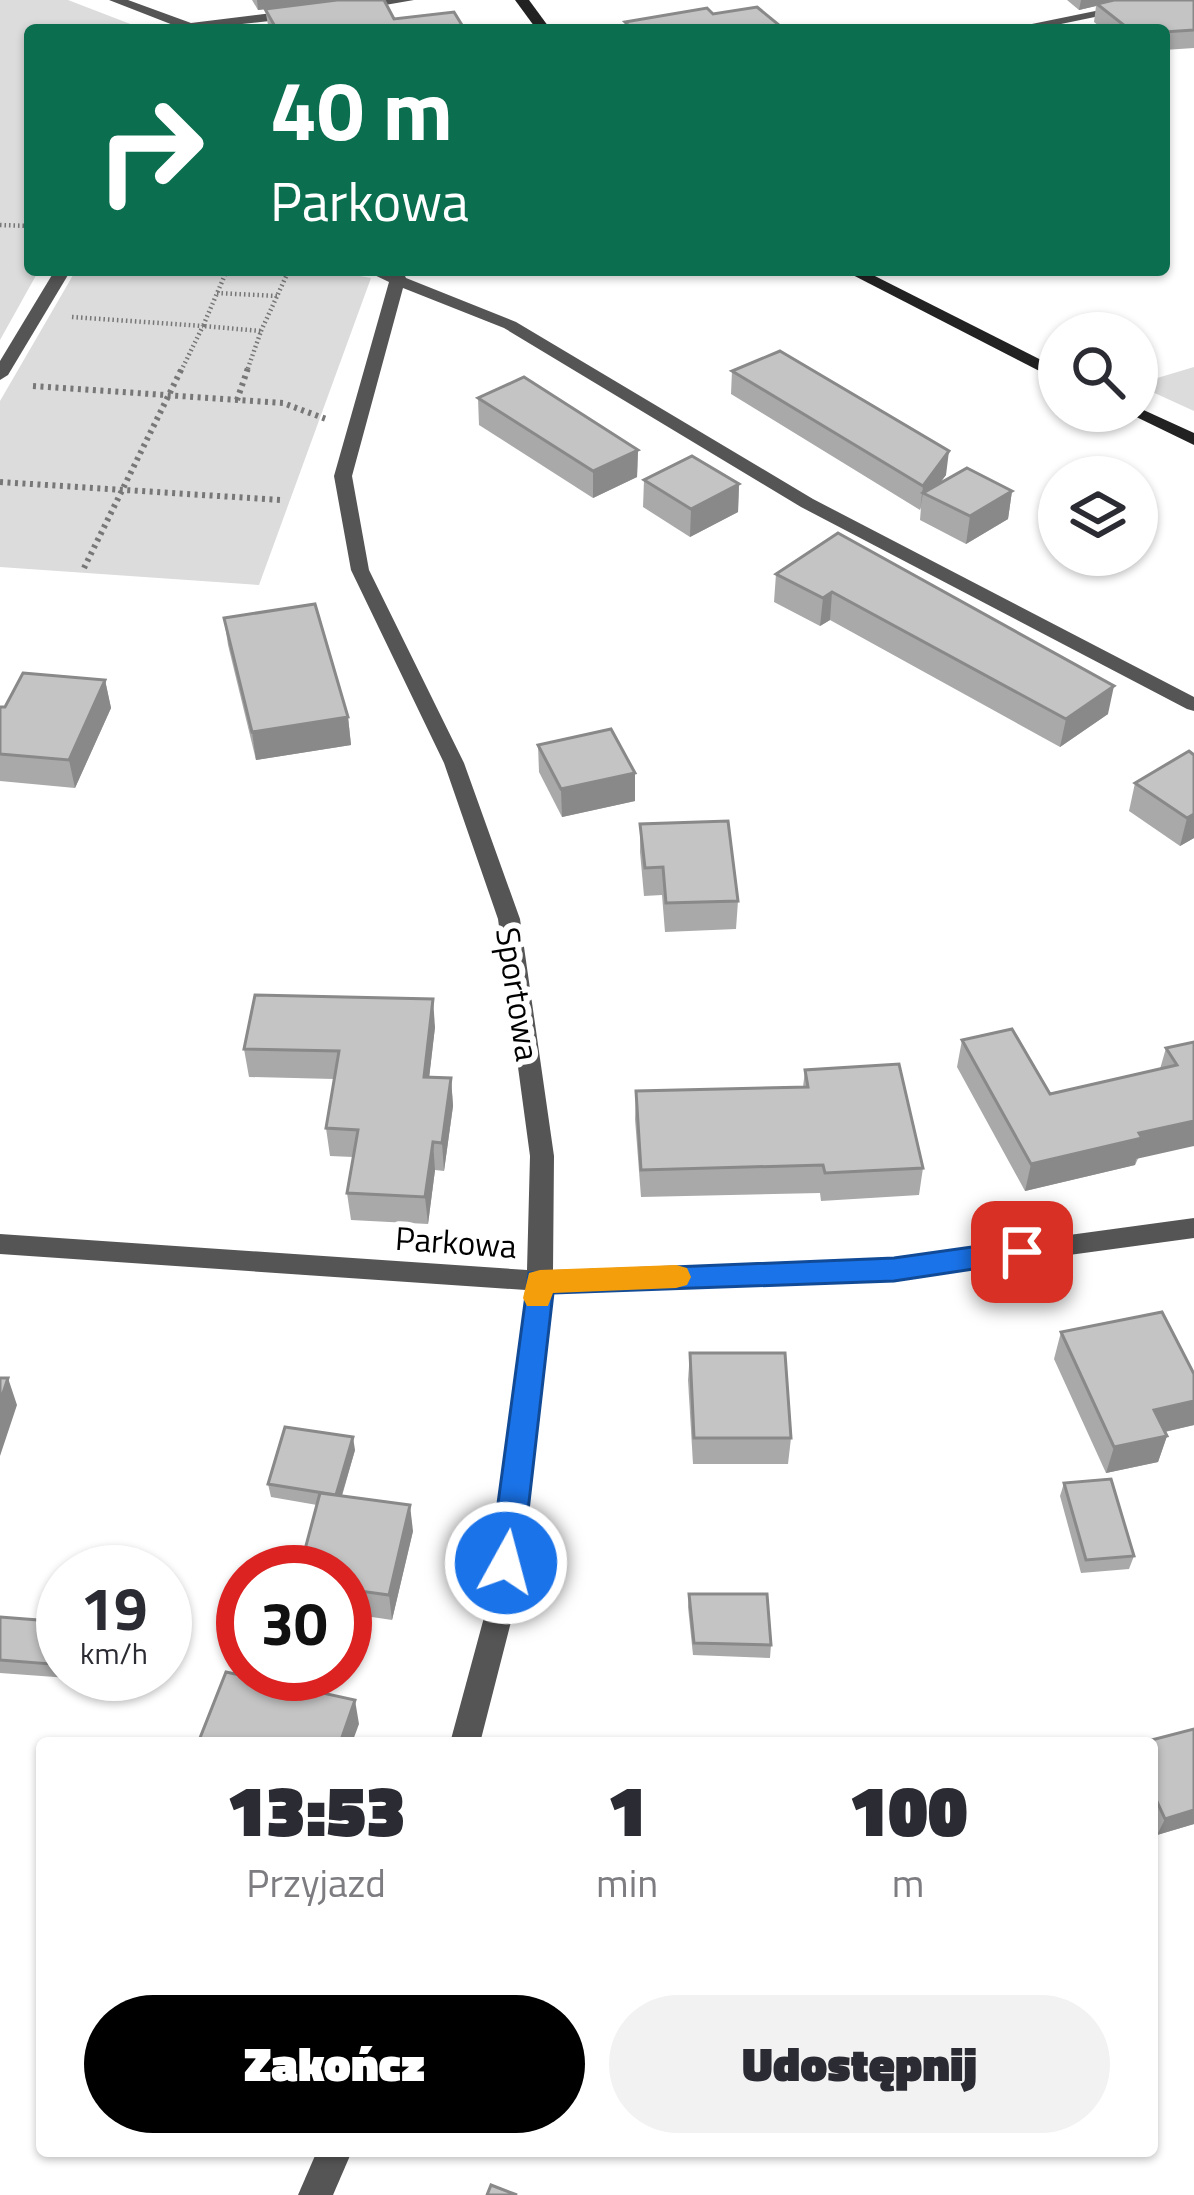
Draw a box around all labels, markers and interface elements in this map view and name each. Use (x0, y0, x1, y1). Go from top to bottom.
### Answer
text: 40 m (270, 45, 453, 173)
icon: right (72, 72, 228, 228)
text: Parkowa (270, 160, 469, 242)
map controls (1038, 312, 1158, 576)
button: search (1038, 312, 1158, 432)
button: layers (1038, 456, 1158, 576)
street label: Sportowa (483, 924, 553, 1064)
pin (971, 1201, 1073, 1303)
street label: Parkowa (394, 1213, 518, 1271)
icon: arrive (989, 1219, 1055, 1285)
position arrow (443, 1500, 569, 1626)
speed limit sign: 30 (216, 1545, 372, 1701)
text: 19 (80, 1562, 148, 1653)
text: km/h (80, 1630, 148, 1676)
text: 13:53 (226, 1754, 406, 1864)
text: 1 (607, 1754, 647, 1864)
text: 100 (849, 1754, 968, 1864)
text: Przyjazd (246, 1853, 386, 1912)
text: min (596, 1853, 658, 1912)
text: m (892, 1853, 924, 1912)
button: Zakończ (84, 1995, 585, 2133)
button: Udostępnij (609, 1995, 1110, 2133)

